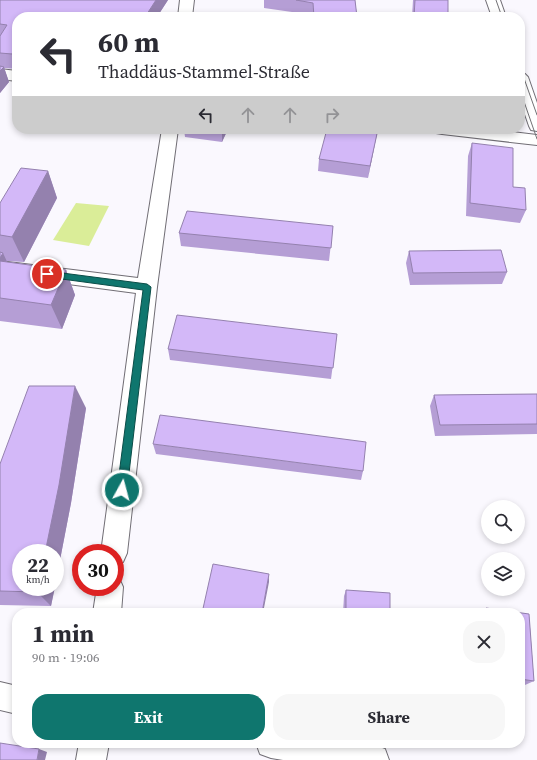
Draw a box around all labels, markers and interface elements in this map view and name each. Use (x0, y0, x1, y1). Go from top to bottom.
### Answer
text: 60 m (98, 23, 160, 61)
icon: left (32, 28, 84, 80)
text: Thaddäus-Stammel-Straße (98, 59, 310, 84)
icon: left (195, 104, 217, 126)
icon: ahead (237, 104, 259, 126)
icon: ahead (279, 104, 301, 126)
icon: right (321, 104, 343, 126)
pin (30, 257, 64, 291)
icon: arrive (36, 263, 58, 285)
position arrow (101, 469, 143, 511)
map controls (481, 500, 525, 596)
button: search (481, 500, 525, 544)
speed limit sign: 30 (72, 544, 124, 596)
text: 22 (27, 551, 49, 579)
button: layers (481, 552, 525, 596)
text: km/h (26, 573, 50, 586)
text: 1 min (32, 617, 94, 650)
button: close (463, 621, 505, 663)
text: 90 m · 19:06 (32, 649, 100, 666)
button: Exit (32, 694, 265, 740)
button: Share (273, 694, 505, 740)

